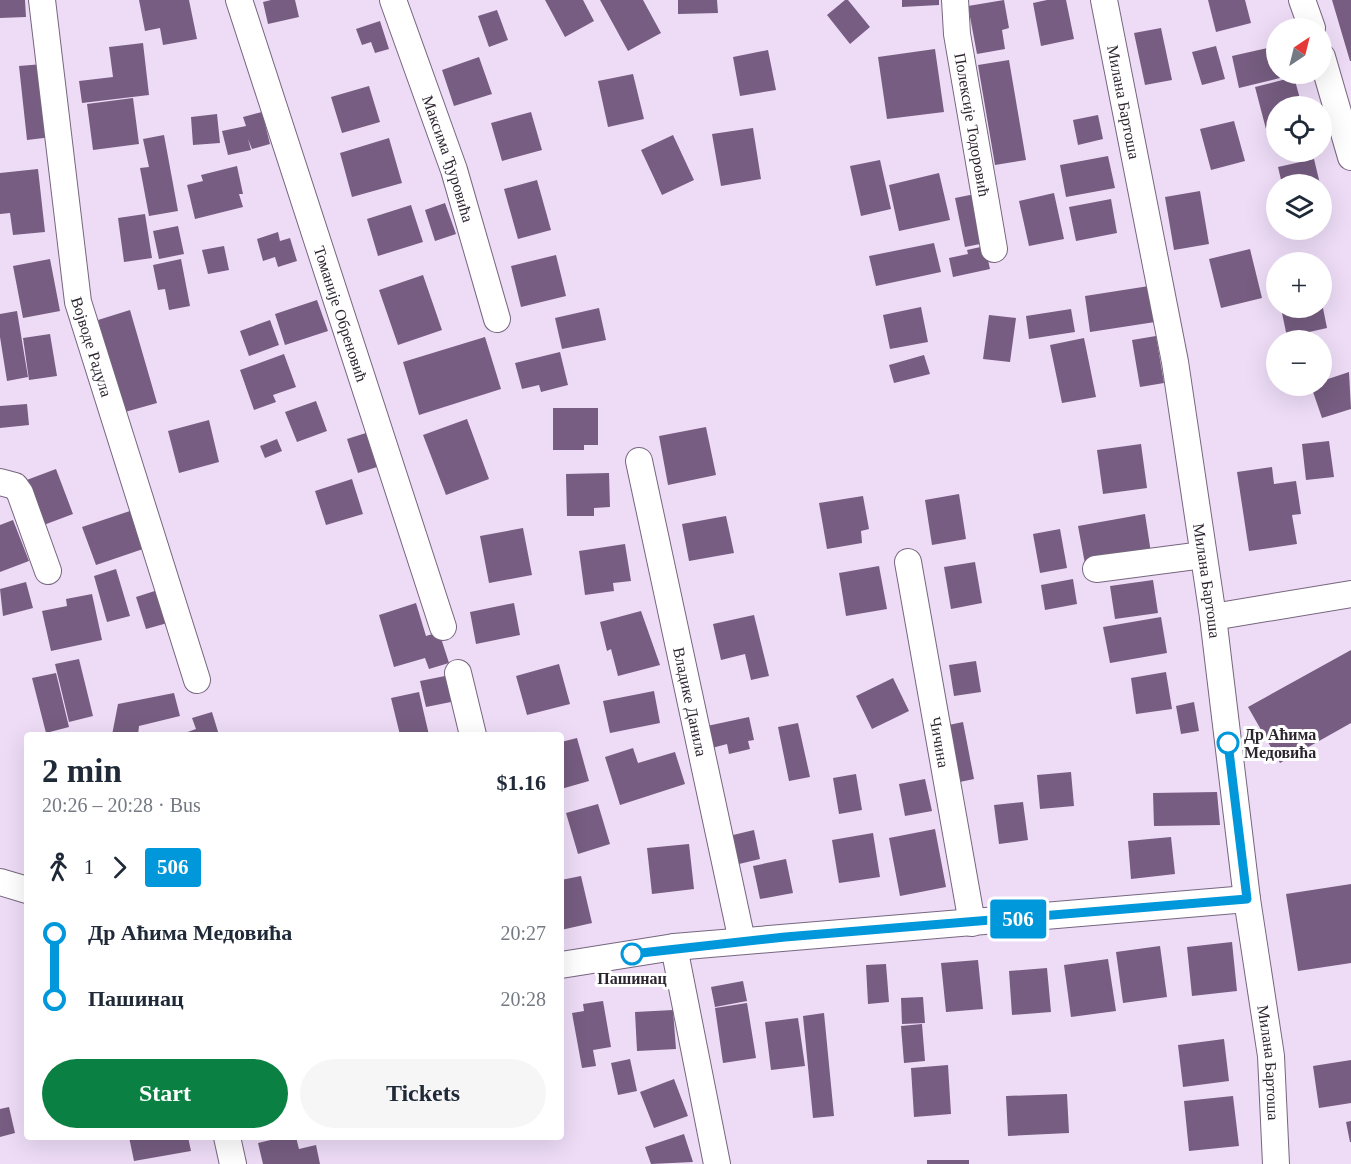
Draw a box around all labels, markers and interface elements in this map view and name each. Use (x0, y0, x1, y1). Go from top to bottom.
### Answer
north arrow (1266, 18, 1332, 84)
map controls (1266, 18, 1332, 396)
street label: Милана Бартоша (1104, 44, 1143, 161)
street label: Полексије Тодоровић (951, 52, 993, 198)
street label: Максима Ђуровића (419, 93, 477, 224)
button: locate (1266, 96, 1332, 162)
button: layers (1266, 174, 1332, 240)
street label: Томаније Обреновић (311, 244, 371, 384)
button: + (1266, 252, 1332, 318)
street label: Војводе Радула (68, 295, 115, 399)
button: − (1266, 330, 1332, 396)
street label: Милана Бартоша (1190, 522, 1223, 639)
street label: Владике Данила (670, 645, 710, 758)
street label: Чичина (927, 716, 952, 769)
place label: Др Аћима Медовића (1244, 726, 1316, 761)
marker: Др Аћима Медовића (1217, 732, 1239, 754)
text: 2 min (42, 753, 122, 789)
text: $1.16 (497, 770, 546, 795)
text: 20:26 – 20:28 · Bus (42, 794, 201, 816)
icon: walk (42, 851, 75, 884)
icon: forward (103, 851, 136, 884)
text: 506 (157, 855, 189, 879)
text: 1 (84, 856, 94, 878)
line badge: 506 (984, 900, 1052, 938)
text: 506 (1002, 907, 1034, 931)
text: Др Аћима Медовића (88, 920, 292, 945)
text: 20:27 (500, 922, 546, 944)
marker: Пашинац (621, 943, 643, 965)
place label: Пашинац (597, 970, 667, 987)
text: Пашинац (88, 986, 184, 1011)
text: 20:28 (500, 988, 546, 1010)
street label: Милана Бартоша (1254, 1004, 1282, 1121)
button: Start (42, 1059, 288, 1128)
button: Tickets (300, 1059, 546, 1128)

